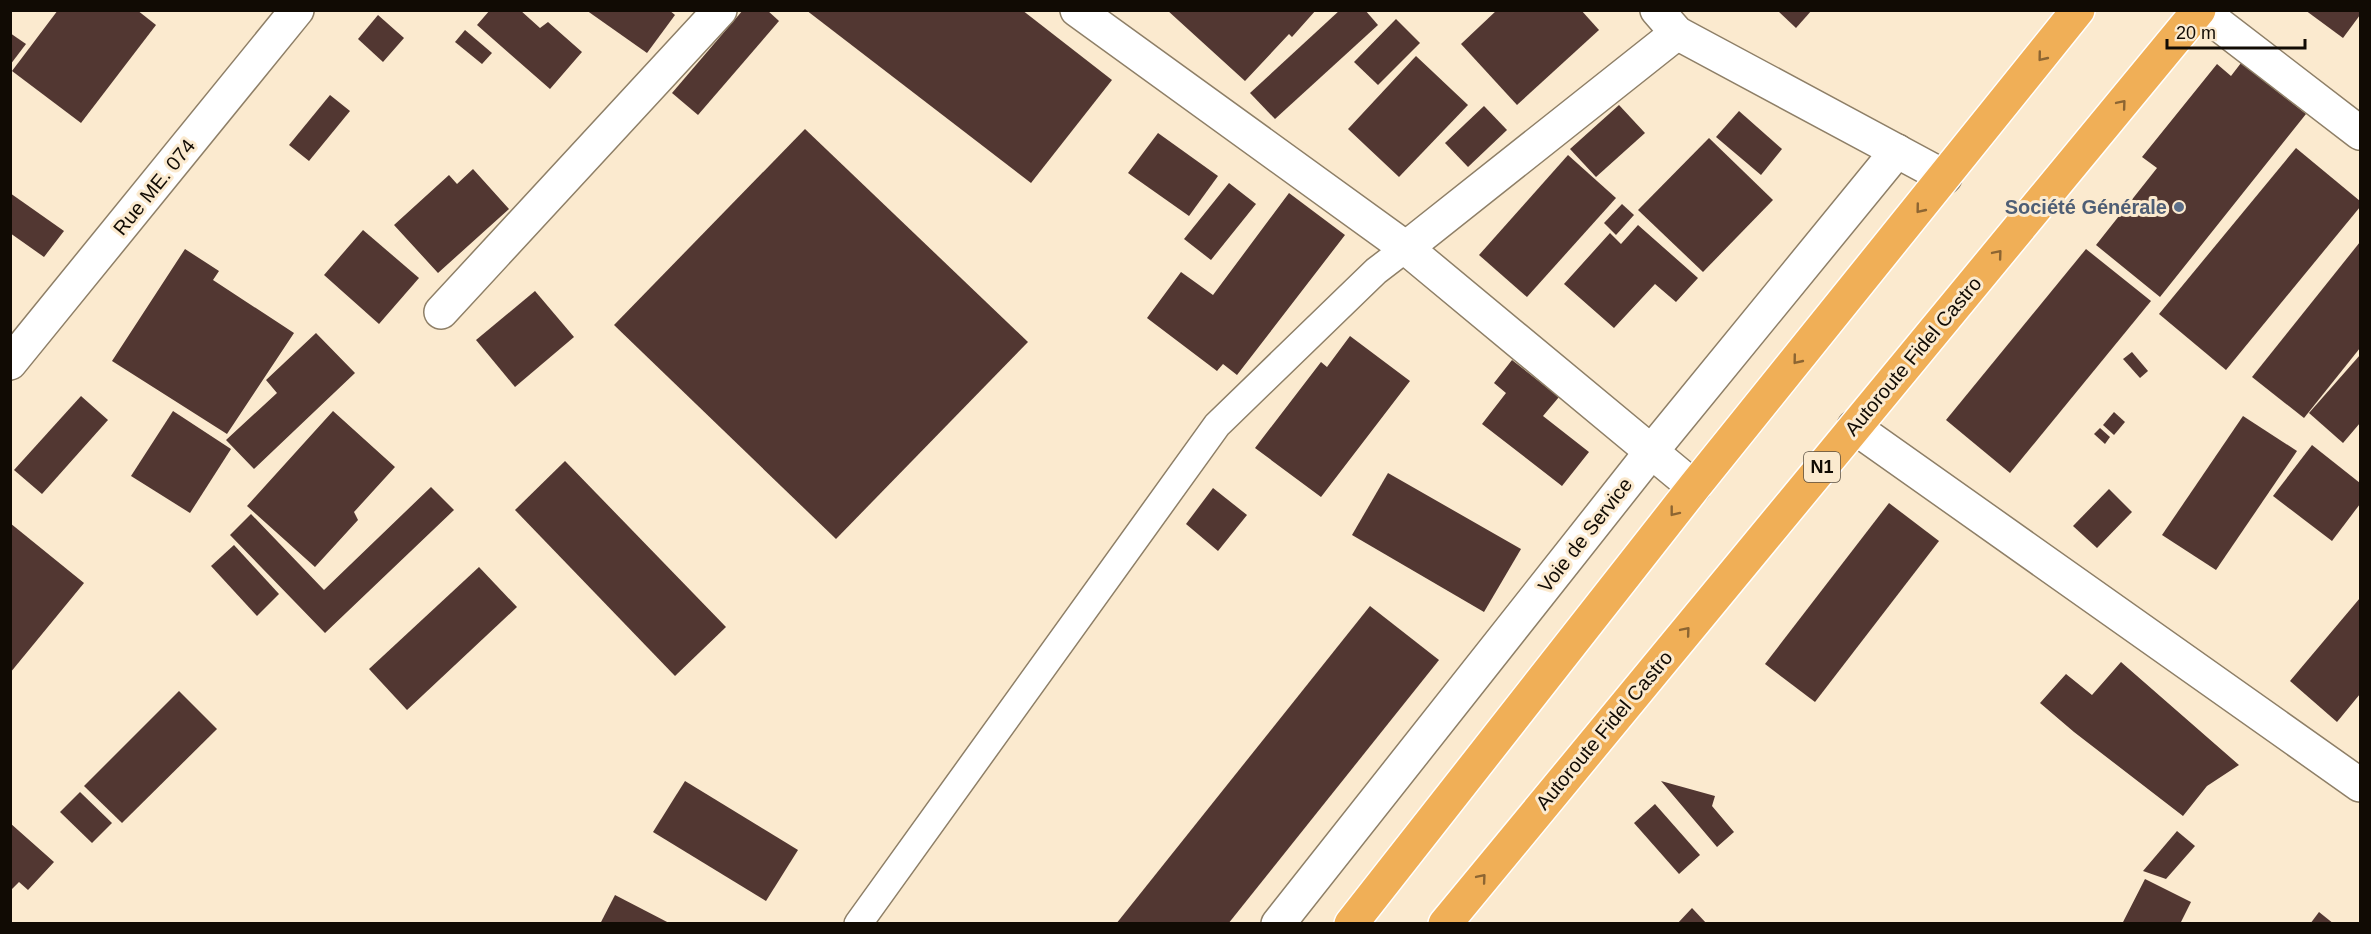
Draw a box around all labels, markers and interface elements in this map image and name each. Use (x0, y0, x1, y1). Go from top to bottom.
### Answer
scale bar (2167, 12, 2305, 50)
text: 20 m (2176, 23, 2216, 43)
one-way arrow (2038, 50, 2049, 61)
one-way arrow (2115, 100, 2126, 111)
street label: Rue ME. 074 (109, 135, 199, 239)
place label: Société Générale (2005, 196, 2167, 218)
marker: Société Générale (2172, 200, 2186, 214)
one-way arrow (1916, 202, 1927, 213)
one-way arrow (1990, 250, 2001, 261)
street label: Autoroute Fidel Castro (1840, 272, 1986, 440)
one-way arrow (1793, 353, 1804, 364)
road number: N1 (1804, 452, 1840, 482)
street label: Voie de Service (1534, 473, 1636, 597)
one-way arrow (1671, 505, 1682, 516)
one-way arrow (1679, 627, 1690, 638)
street label: Autoroute Fidel Castro (1531, 646, 1677, 814)
one-way arrow (1474, 874, 1485, 885)

